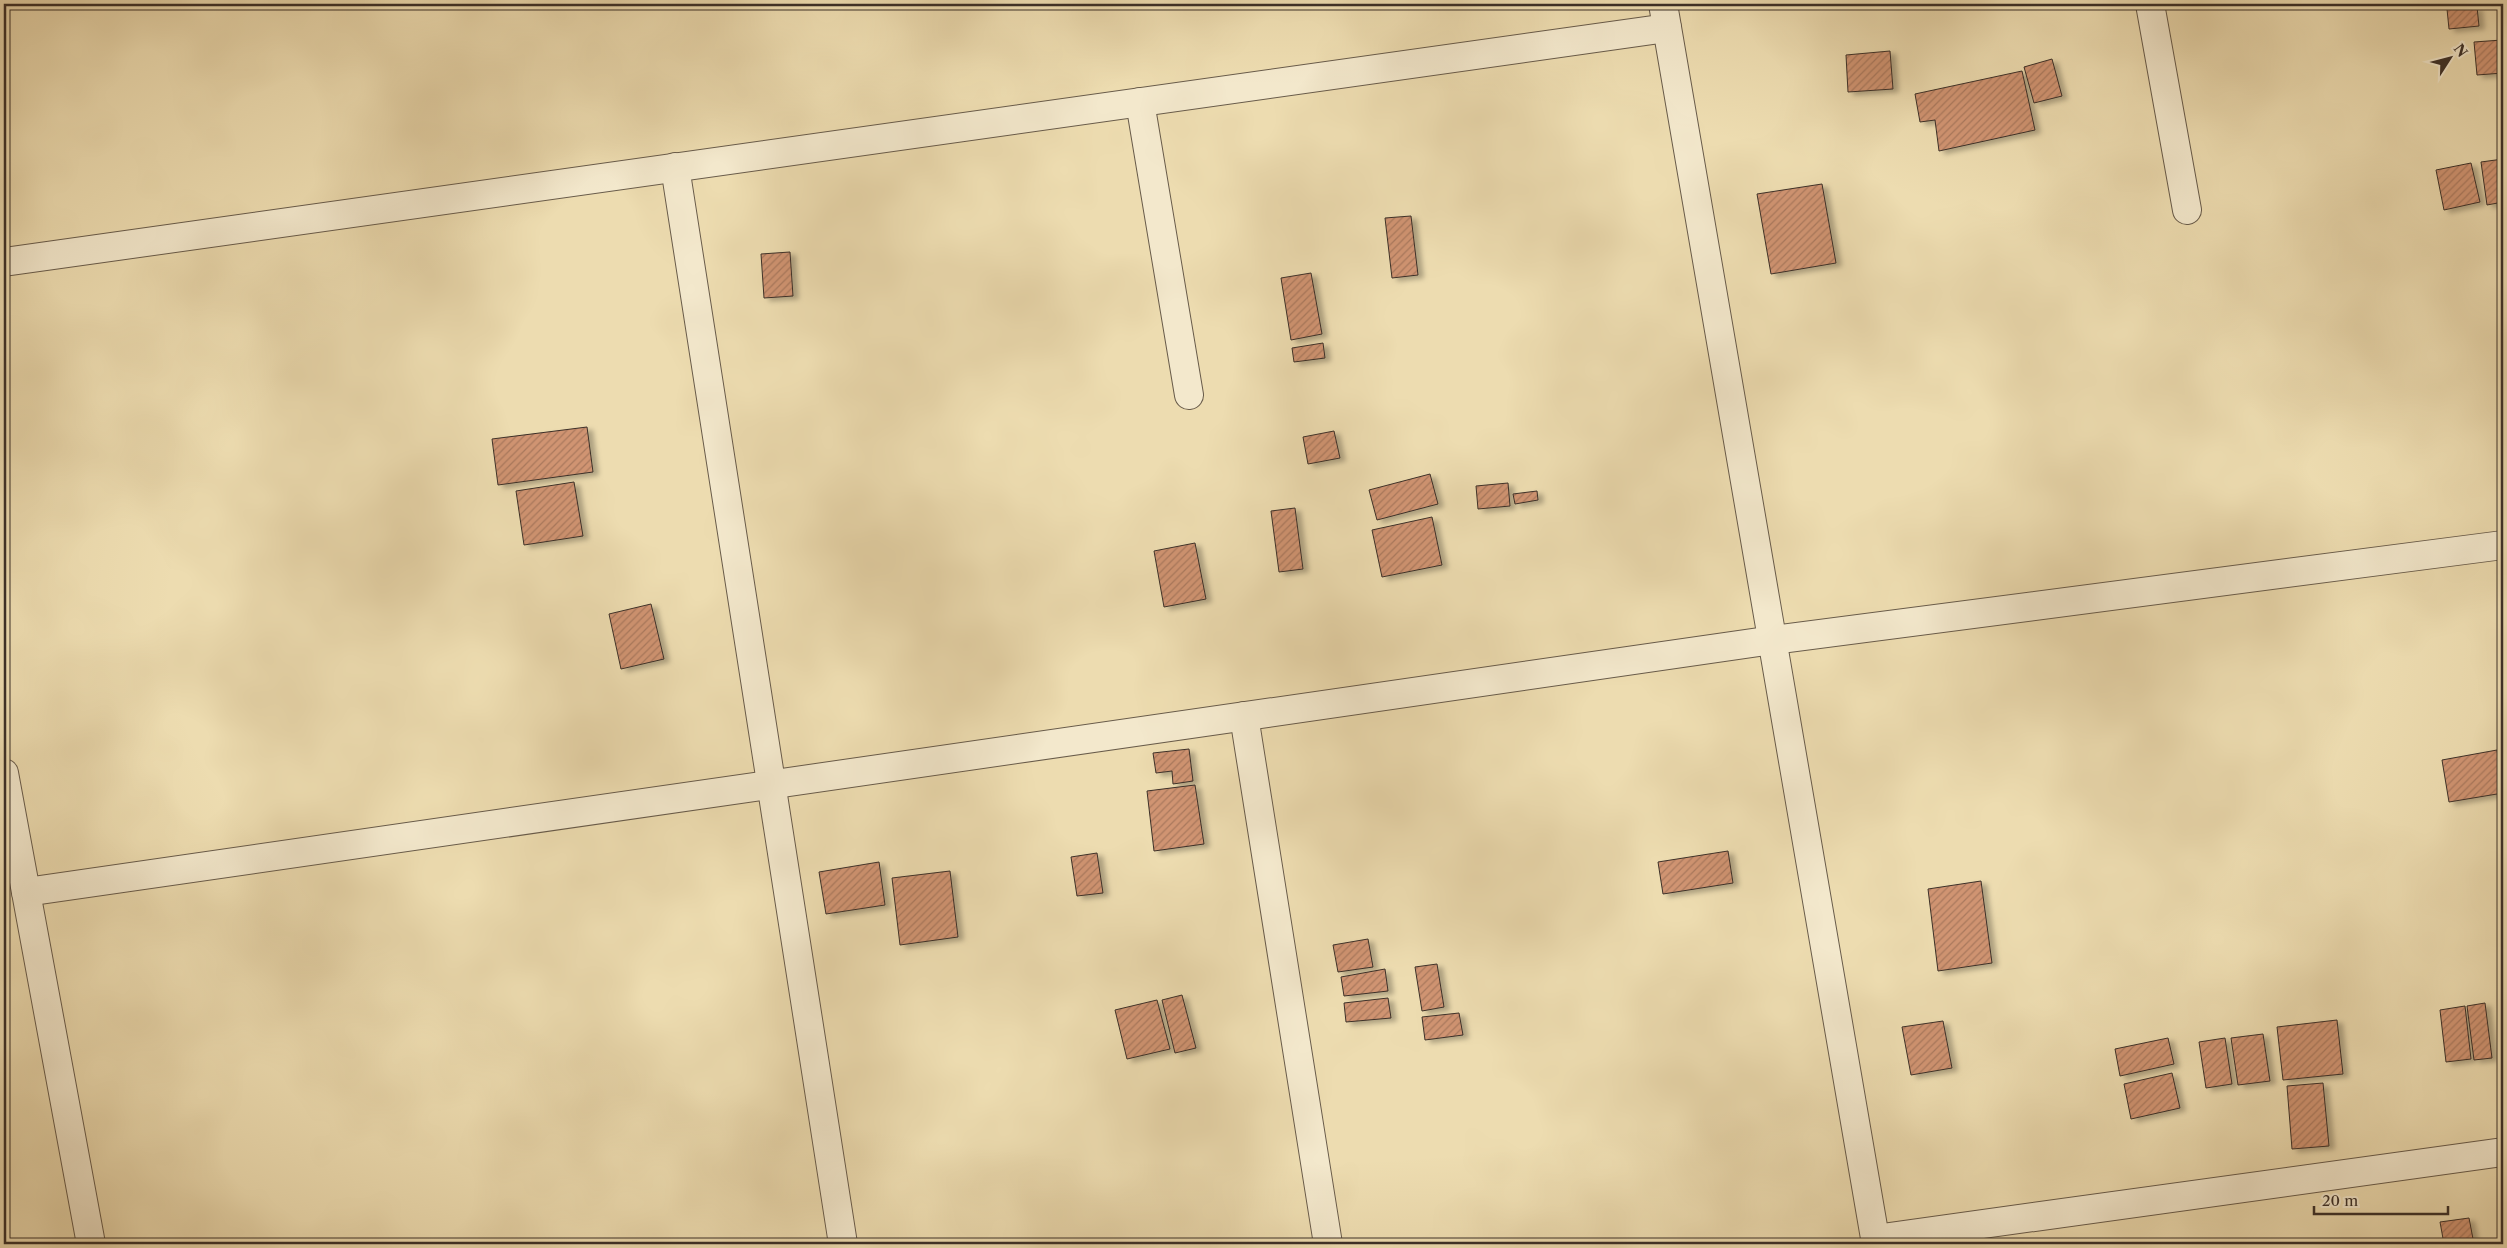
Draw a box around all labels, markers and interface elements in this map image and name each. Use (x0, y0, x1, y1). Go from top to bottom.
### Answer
north arrow (2424, 32, 2474, 82)
text: N (2450, 40, 2471, 61)
scale bar (2314, 1183, 2448, 1215)
text: 20 m (2322, 1191, 2358, 1210)

